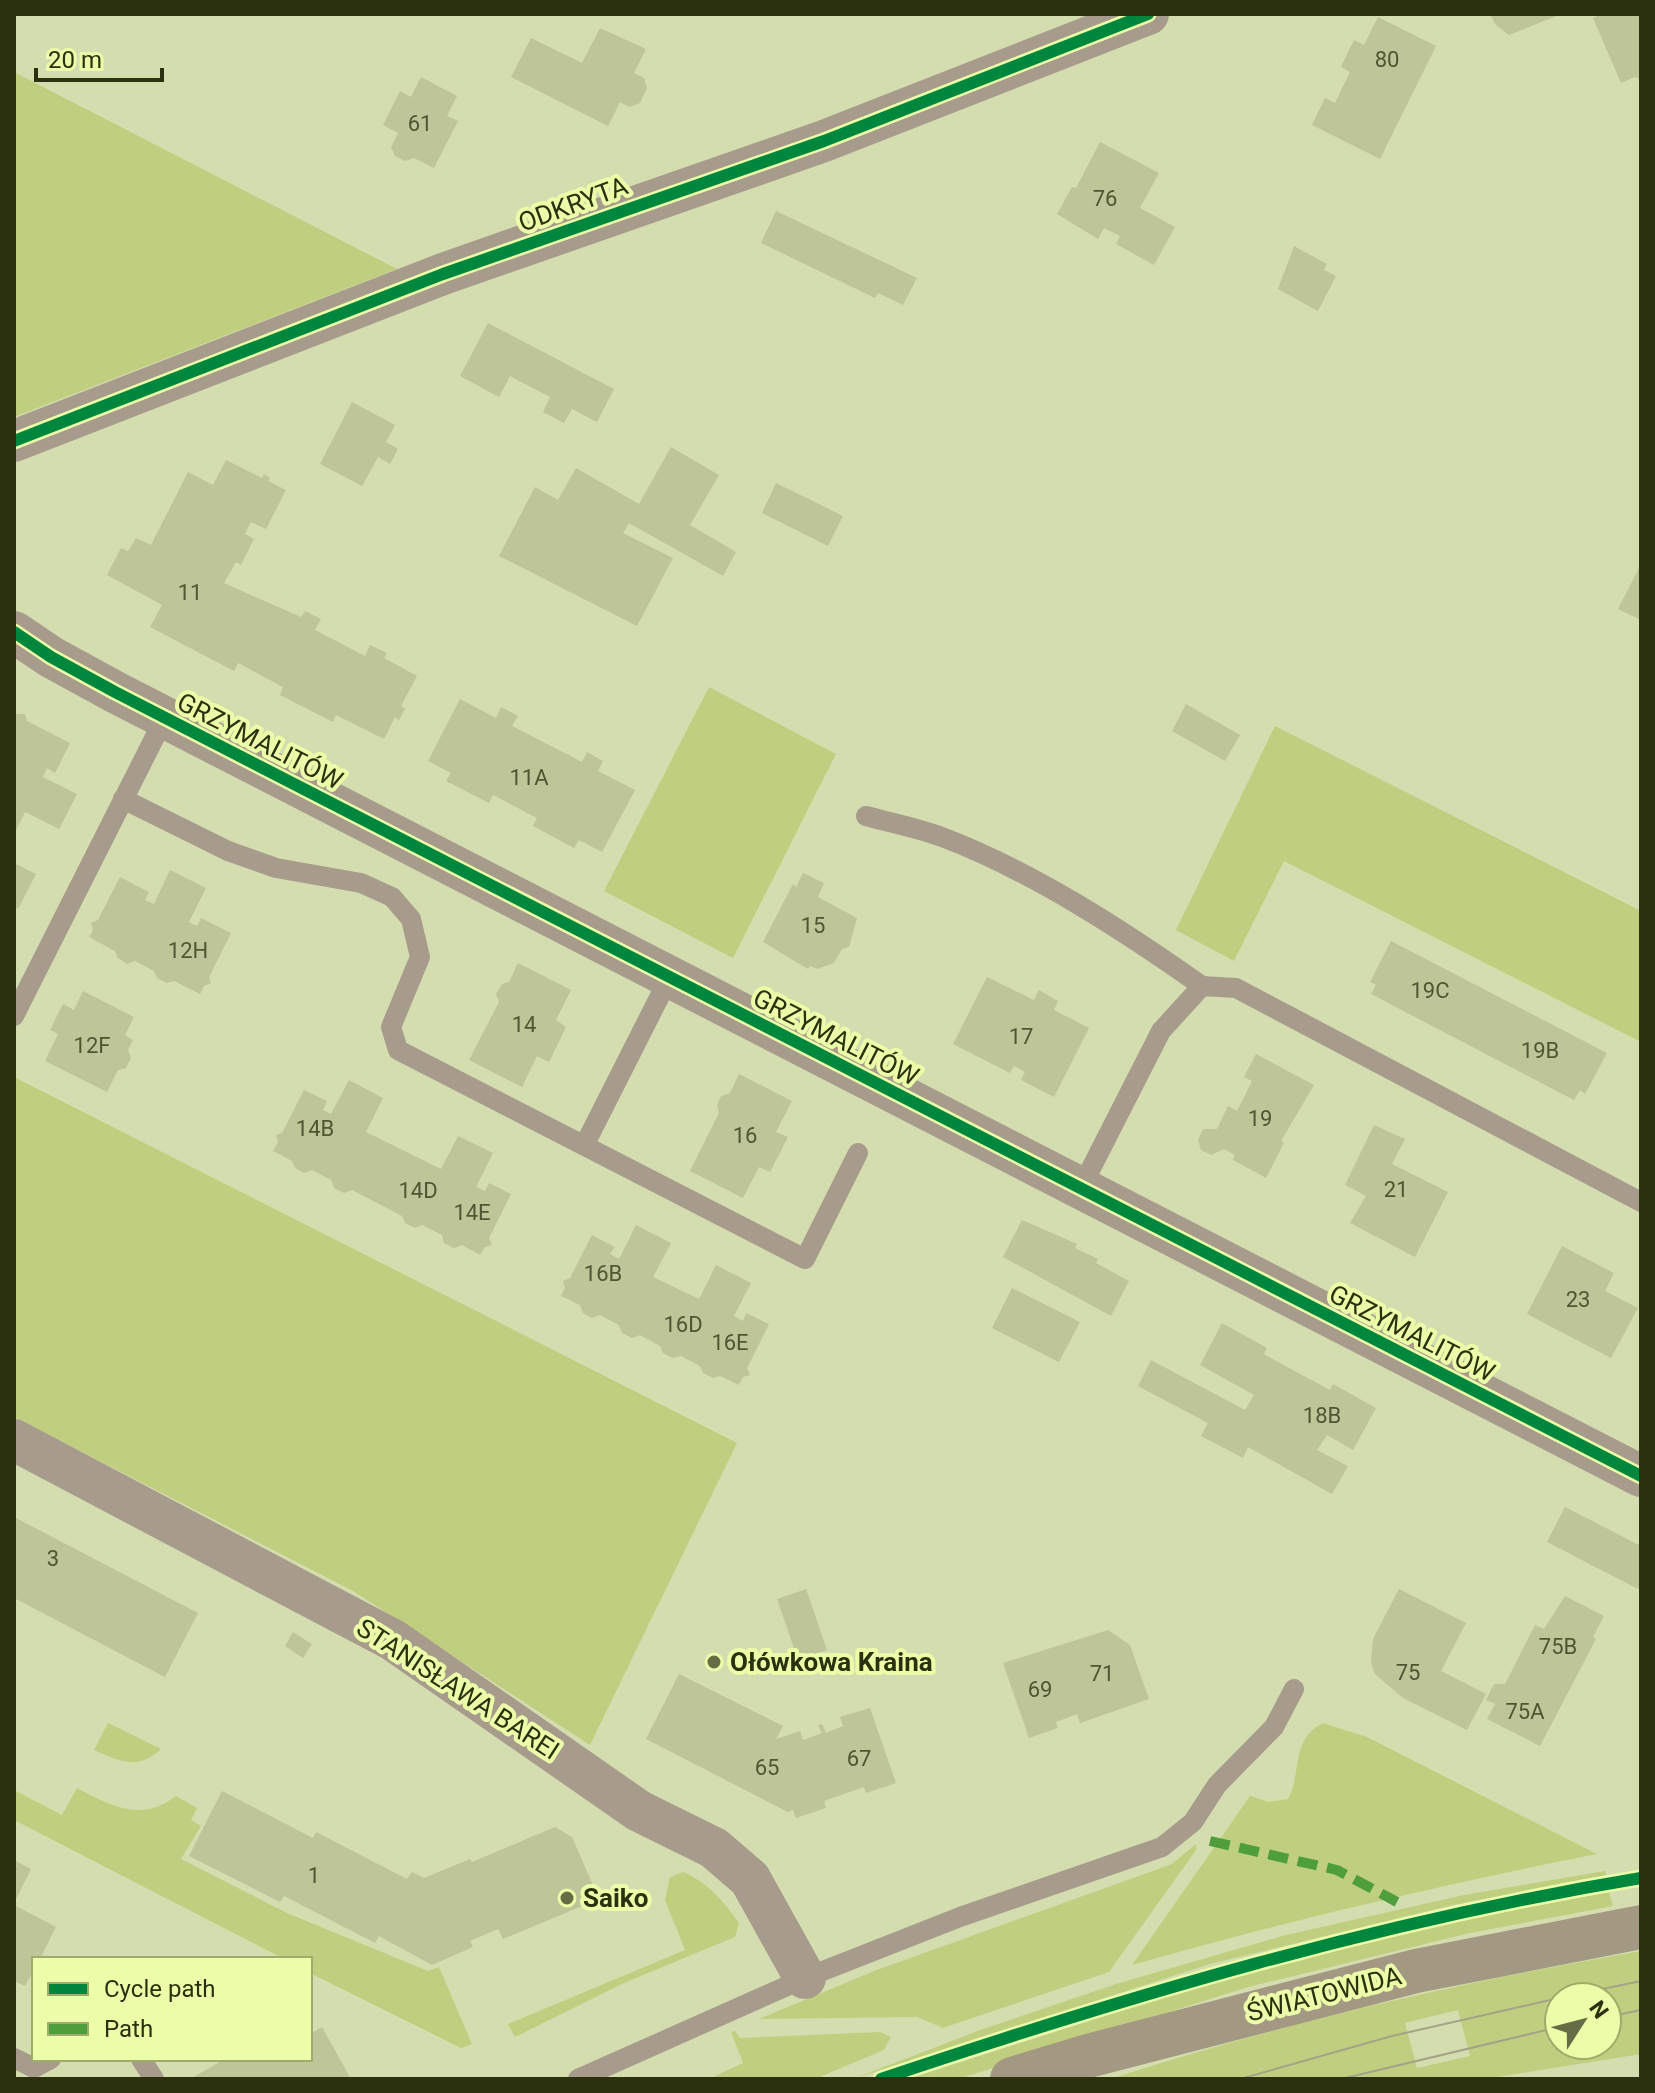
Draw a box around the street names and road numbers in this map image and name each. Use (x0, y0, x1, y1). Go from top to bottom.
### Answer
street label: ODKRYTA (514, 170, 632, 238)
street label: GRZYMALITÓW (172, 686, 348, 796)
street label: GRZYMALITÓW (748, 982, 924, 1092)
street label: GRZYMALITÓW (1324, 1278, 1500, 1388)
street label: STANISŁAWA BAREI (351, 1612, 565, 1766)
street label: ŚWIATOWIDA (1244, 1960, 1404, 2028)

